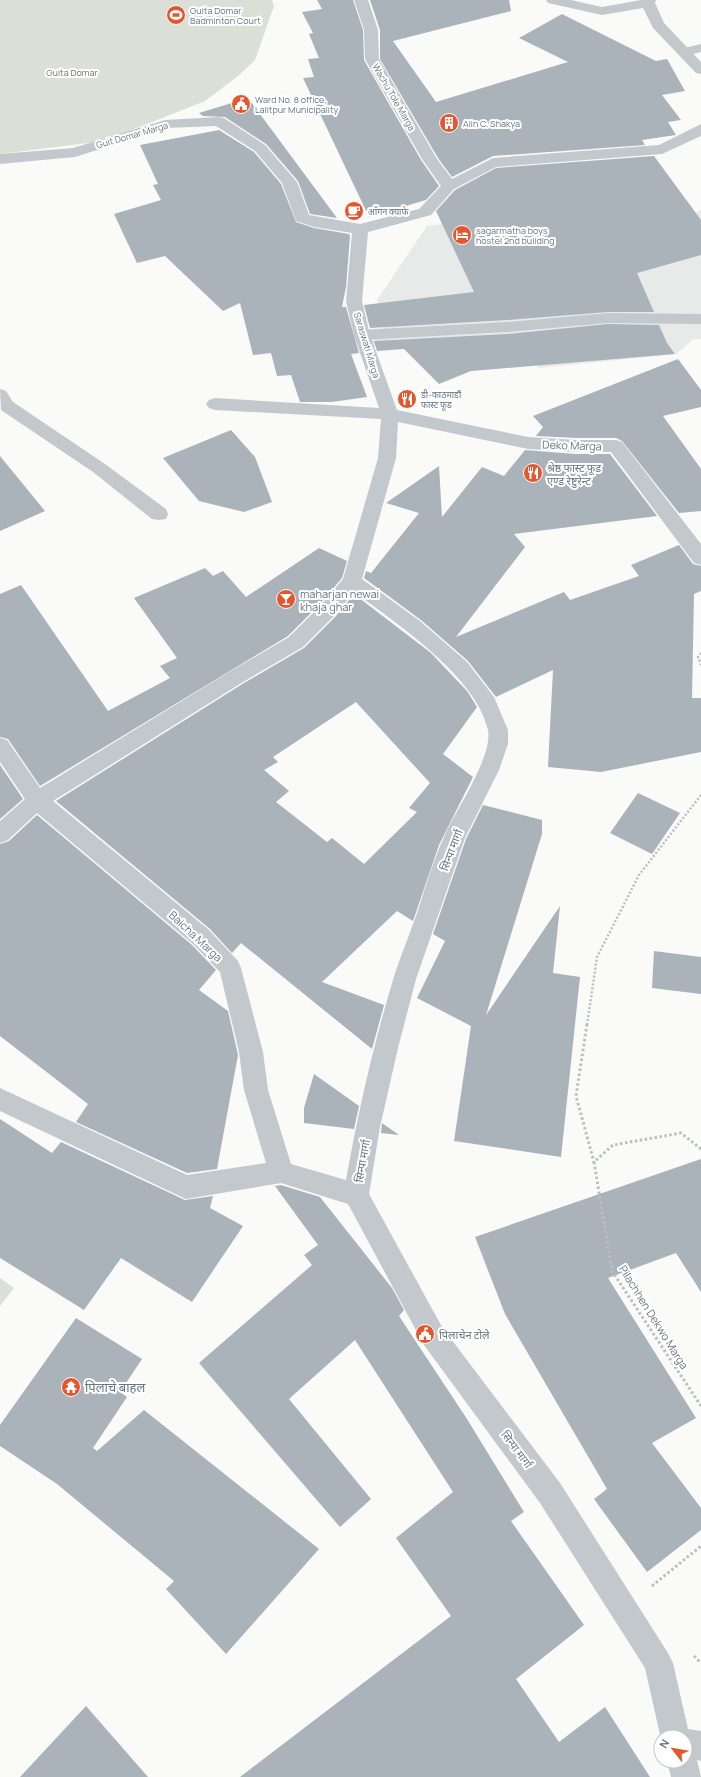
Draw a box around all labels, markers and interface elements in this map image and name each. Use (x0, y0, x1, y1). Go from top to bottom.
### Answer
sports icon: Guita Domar Badminton Court (165, 4, 187, 26)
place label: Guita Domar Badminton Court (190, 4, 261, 27)
street label: Wachu Tole Marga (369, 61, 419, 133)
park label: Guita Domar (46, 66, 98, 79)
public building icon: Ward No. 8 office, Lalitpur Municipality (230, 93, 252, 115)
place label: Ward No. 8 office, Lalitpur Municipality (255, 93, 338, 116)
building icon: Alin C. Shakya (438, 112, 460, 134)
place label: Alin C. Shakya (463, 117, 520, 130)
street label: Guit Domar Marga (95, 119, 169, 151)
cafe icon: आँगन क्याफे (343, 200, 365, 222)
place label: आँगन क्याफे (368, 205, 409, 218)
hotel icon: sagarmatha boys hostel 2nd building (451, 224, 473, 246)
place label: sagarmatha boys hostel 2nd building (476, 224, 555, 247)
street label: Saraswati Marga (351, 310, 383, 380)
restaurant icon: डी-काठमाडौं फास्ट फूड (396, 388, 418, 410)
place label: डी-काठमाडौं फास्ट फूड (420, 388, 462, 411)
street label: Deko Marga (542, 436, 602, 454)
place label: श्रेष्ठ फास्ट फूड एण्ड रेष्टुरेन्ट (547, 460, 601, 488)
restaurant icon: श्रेष्ठ फास्ट फूड एण्ड रेष्टुरेन्ट (522, 462, 544, 484)
place label: maharjan newai khaja ghar (300, 586, 379, 614)
bar icon: maharjan newai khaja ghar (275, 588, 297, 610)
street label: सिन्पा मार्गा (436, 826, 466, 873)
street label: Baicha Marga (166, 907, 226, 965)
street label: सिन्पा मार्गा (351, 1137, 373, 1184)
street label: Pilachhen Dekwo Marga (616, 1262, 692, 1372)
public building icon: पिलाचेन टोले (414, 1323, 436, 1345)
place label: पिलाचेन टोले (439, 1327, 490, 1342)
temple icon: पिलाचे बाहल (60, 1376, 82, 1398)
place label: पिलाचे बाहल (85, 1378, 145, 1396)
street label: सिन्पा मार्गा (498, 1427, 537, 1472)
north arrow (653, 1729, 693, 1769)
text: N (656, 1736, 673, 1751)

